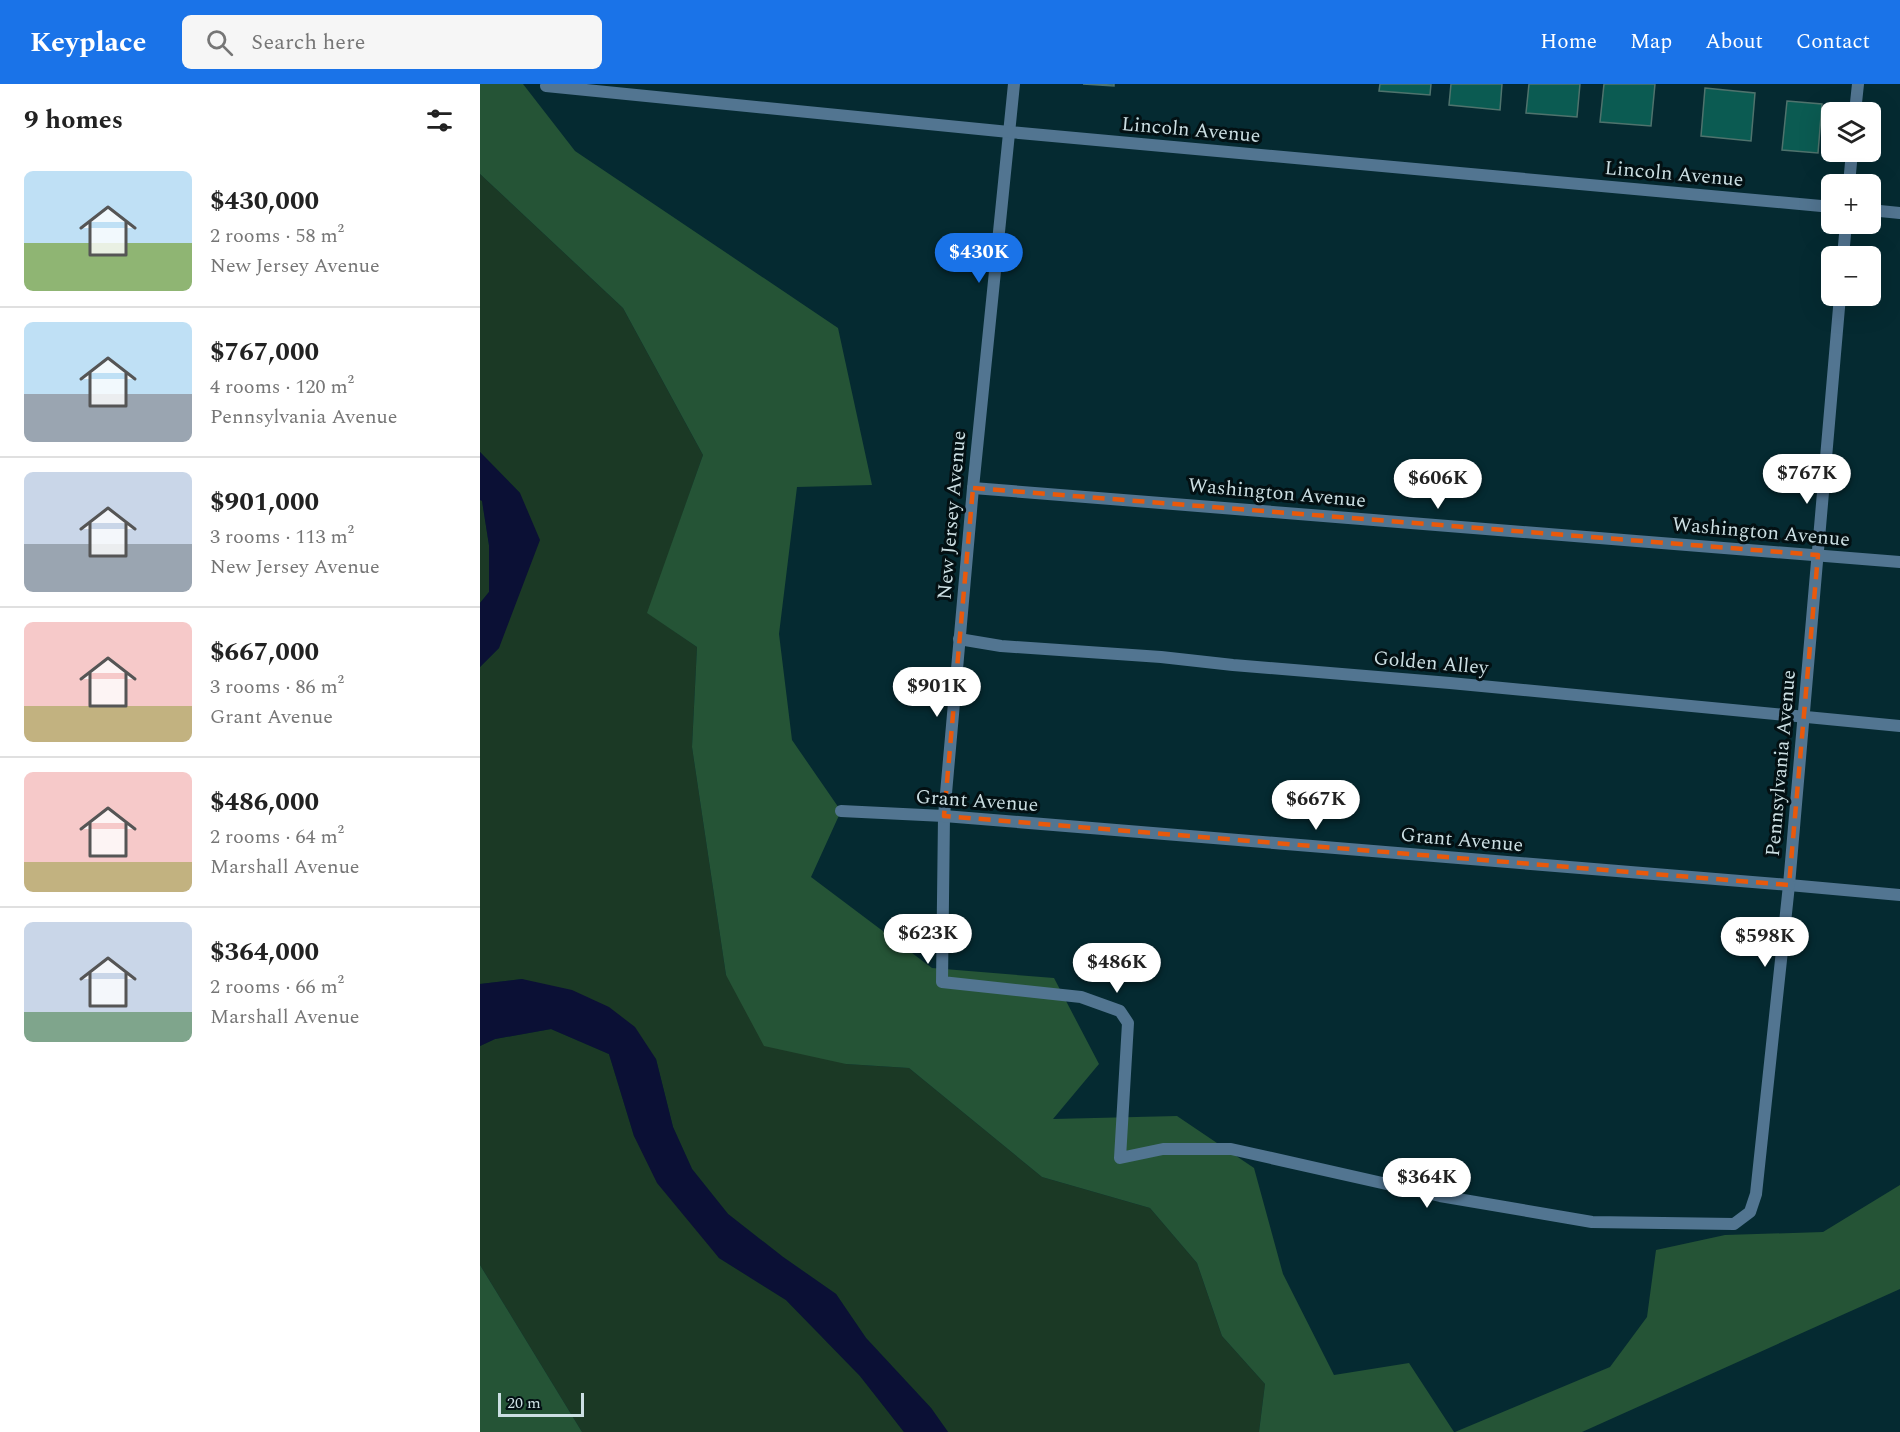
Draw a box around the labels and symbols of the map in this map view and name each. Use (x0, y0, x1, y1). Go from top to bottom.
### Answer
street label: Lincoln Avenue (1120, 109, 1262, 151)
street label: Lincoln Avenue (1603, 153, 1745, 195)
pin: $430K (937, 233, 1021, 284)
street label: New Jersey Avenue (930, 429, 974, 601)
pin: $767K (1765, 454, 1849, 505)
pin: $606K (1396, 459, 1480, 510)
street label: Washington Avenue (1187, 470, 1367, 516)
street label: Washington Avenue (1671, 509, 1851, 555)
street label: Golden Alley (1372, 643, 1491, 683)
pin: $901K (895, 667, 979, 718)
street label: Pennsylvania Avenue (1758, 668, 1804, 858)
pin: $667K (1274, 780, 1358, 831)
street label: Grant Avenue (915, 782, 1039, 820)
street label: Grant Avenue (1399, 820, 1525, 860)
pin: $623K (886, 914, 970, 965)
pin: $598K (1723, 917, 1807, 968)
pin: $486K (1075, 943, 1159, 994)
pin: $364K (1385, 1158, 1469, 1209)
scale bar (498, 1390, 584, 1418)

